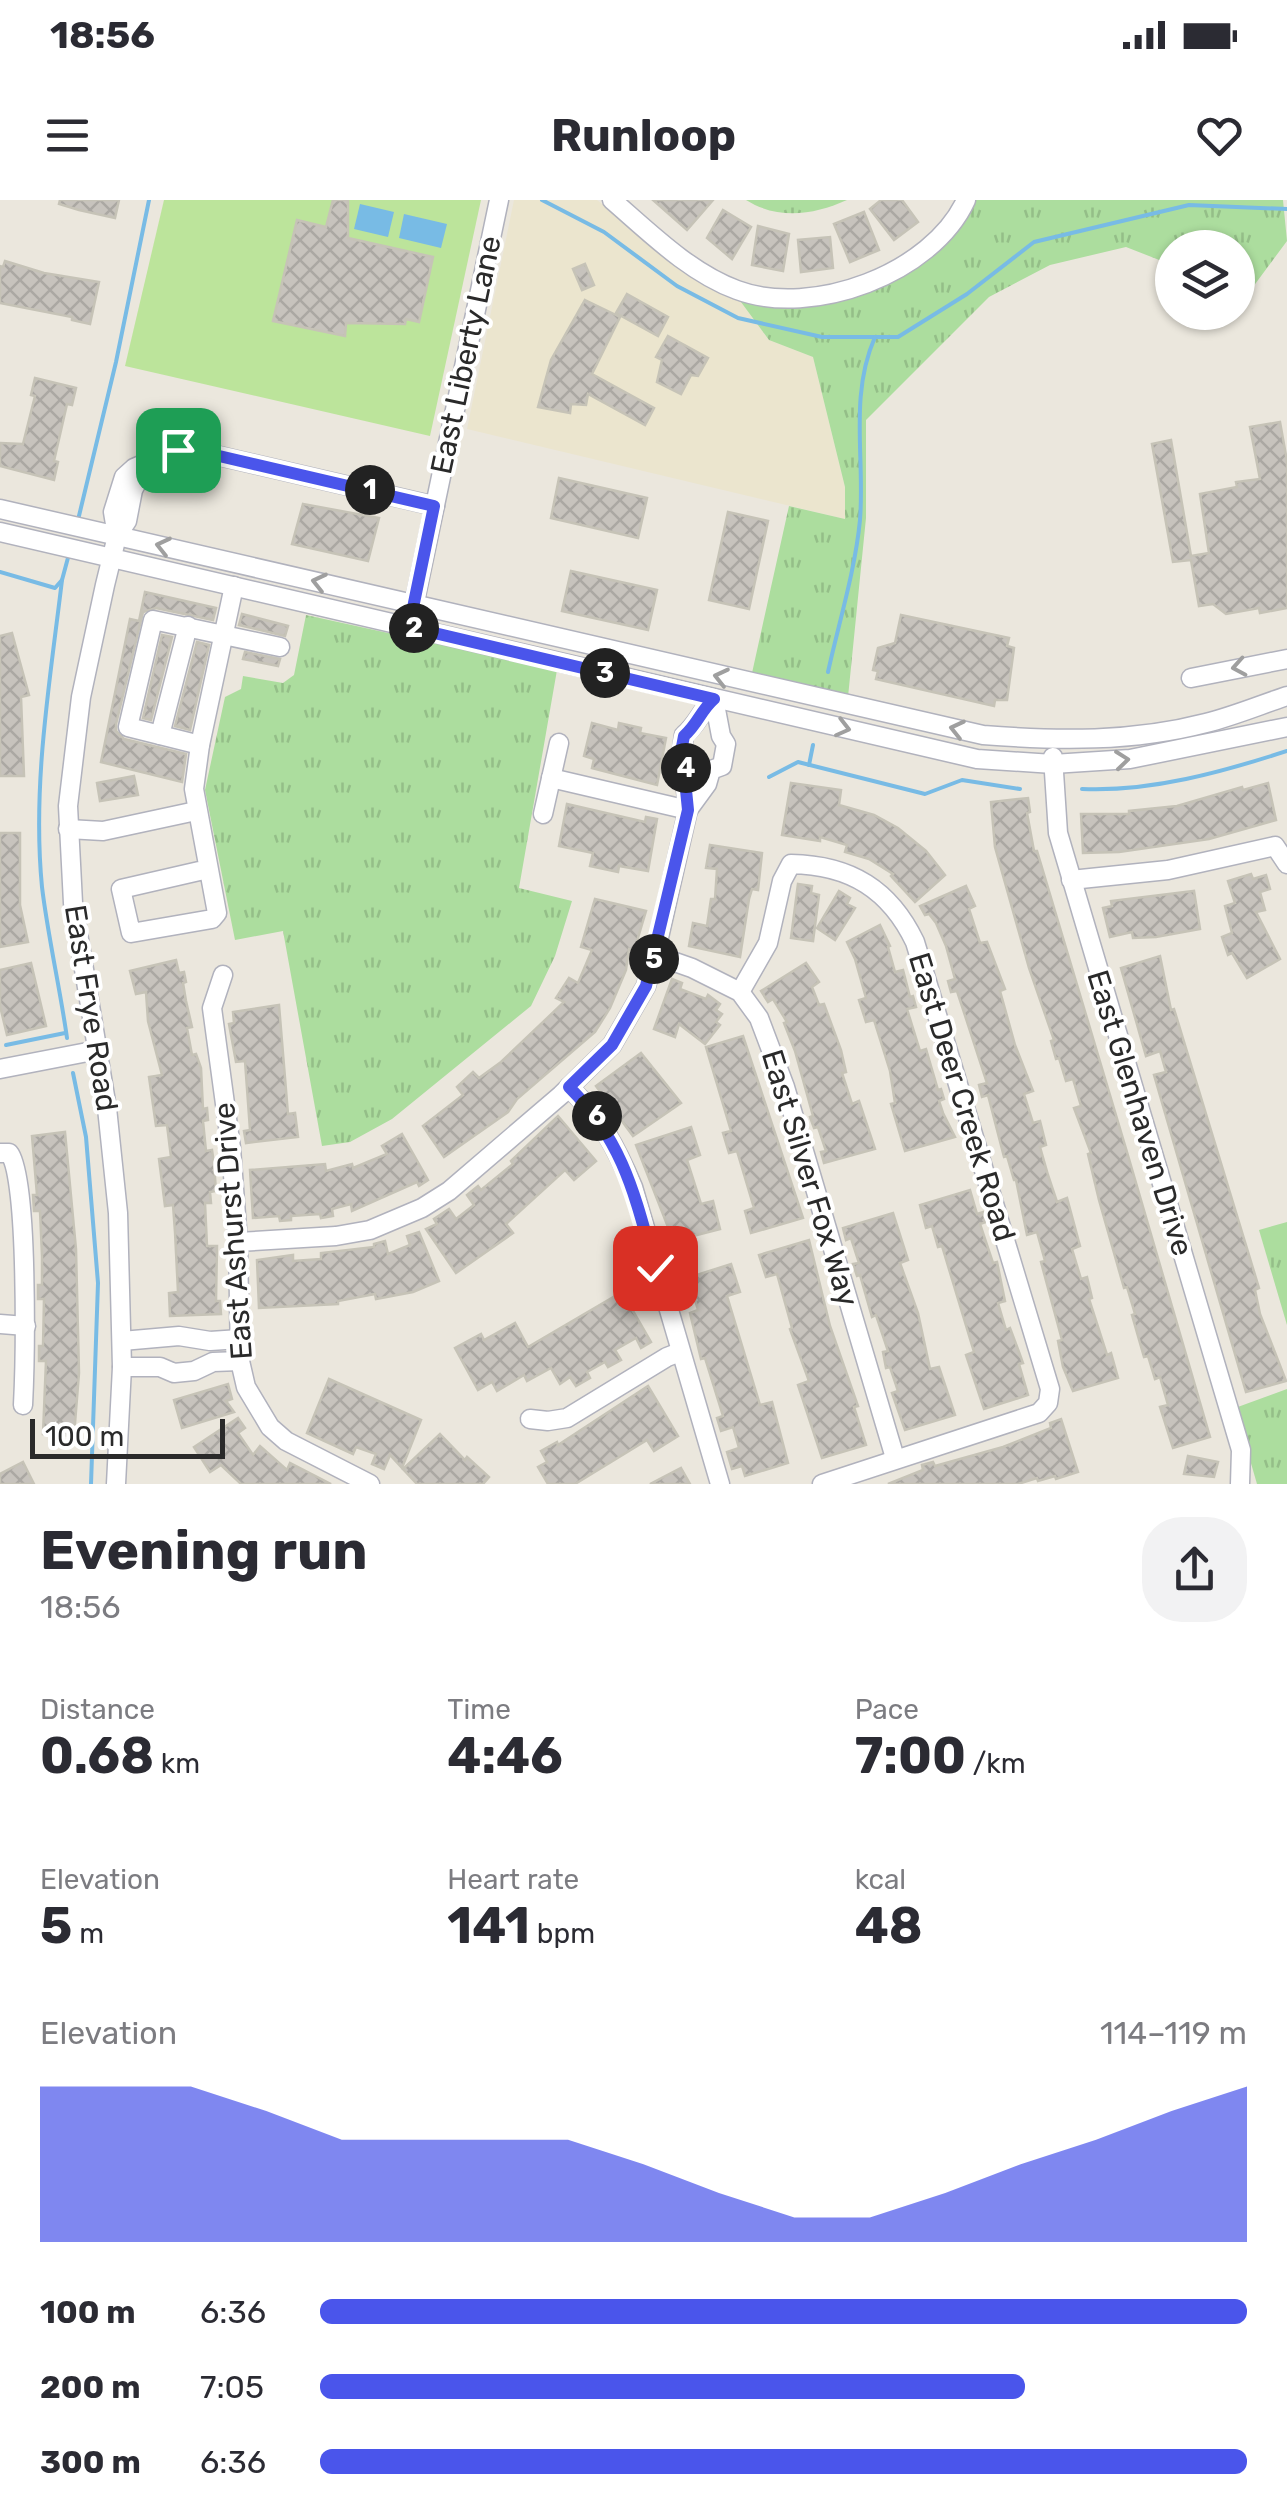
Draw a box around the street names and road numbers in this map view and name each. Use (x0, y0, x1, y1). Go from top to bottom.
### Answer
street label: East Liberty Lane (423, 233, 509, 477)
street label: East Frye Road (57, 902, 125, 1114)
street label: East Deer Creek Road (901, 948, 1023, 1246)
street label: East Glenhaven Drive (1079, 966, 1201, 1260)
street label: East Silver Fox Way (754, 1045, 866, 1311)
street label: East Ashurst Drive (206, 1101, 260, 1361)

